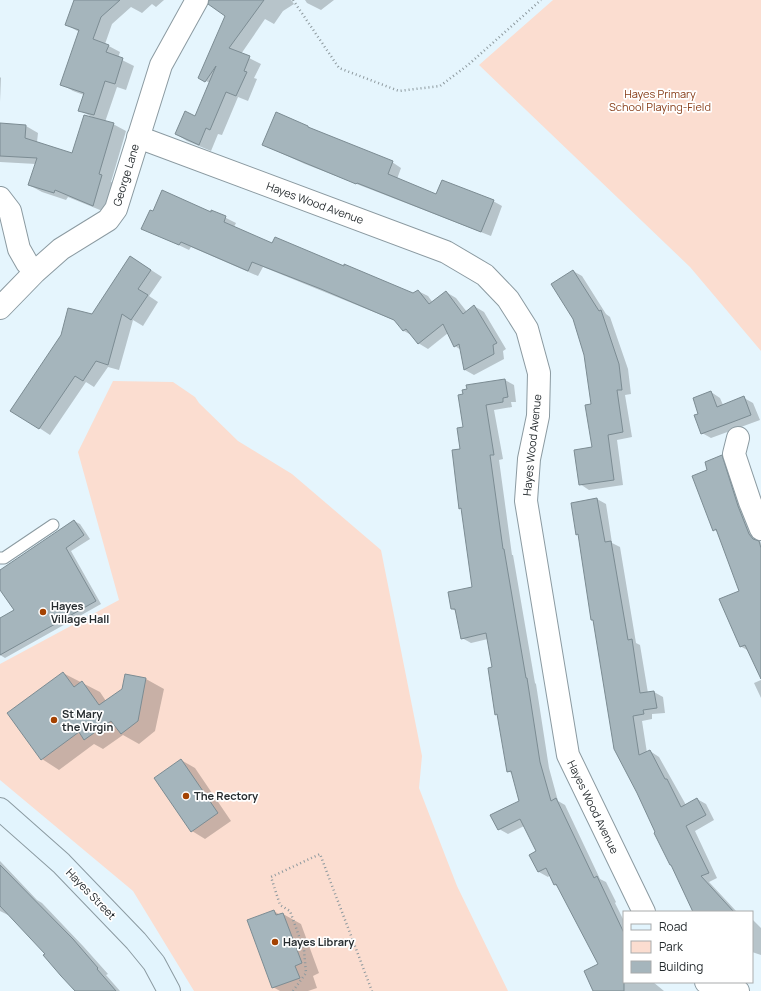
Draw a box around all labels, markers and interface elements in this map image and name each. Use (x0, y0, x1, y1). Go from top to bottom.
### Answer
park label: Hayes Primary School Playing-Field (609, 86, 711, 114)
street label: George Lane (109, 141, 142, 208)
street label: Hayes Wood Avenue (265, 178, 366, 227)
street label: Hayes Wood Avenue (519, 393, 544, 497)
place label: Hayes Village Hall (51, 598, 109, 626)
marker: Hayes Village Hall (38, 607, 48, 617)
place label: St Mary the Virgin (62, 706, 113, 734)
marker: St Mary the Virgin (49, 715, 59, 725)
street label: Hayes Wood Avenue (564, 758, 623, 857)
place label: The Rectory (194, 788, 259, 803)
marker: The Rectory (181, 791, 191, 801)
street label: Hayes Street (63, 865, 120, 922)
legend (623, 911, 753, 983)
text: Road (659, 918, 687, 935)
place label: Hayes Library (283, 934, 355, 949)
marker: Hayes Library (270, 937, 280, 947)
text: Park (659, 938, 684, 955)
text: Building (659, 958, 703, 975)

